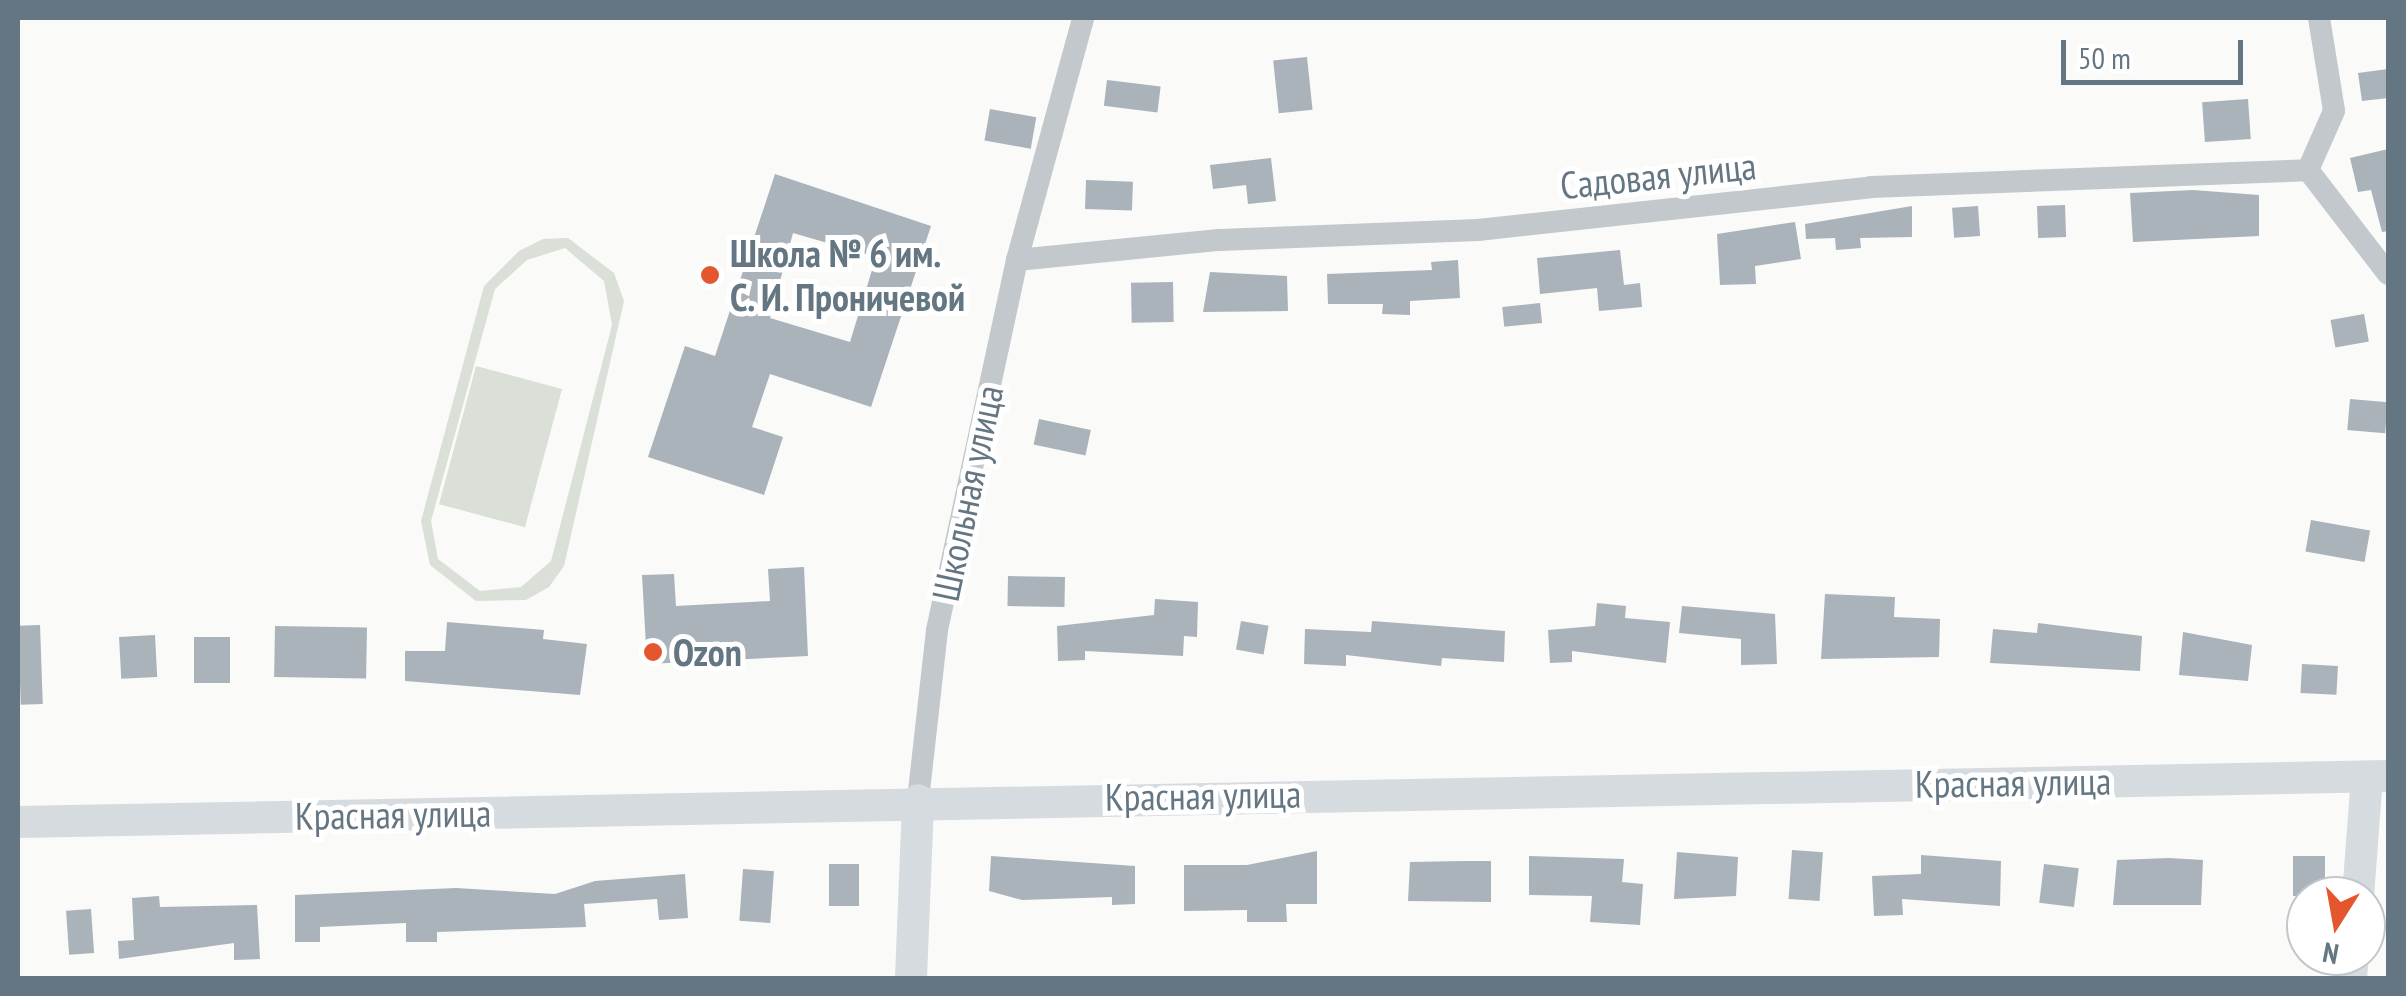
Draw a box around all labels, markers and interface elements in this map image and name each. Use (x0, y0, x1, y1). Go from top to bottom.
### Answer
scale bar (2066, 20, 2248, 82)
text: 50 m (2078, 38, 2131, 77)
street label: Садовая улица (1558, 142, 1758, 208)
place label: Школа № 6 им. С. И. Проничевой (730, 230, 970, 320)
marker: Школа № 6 им. С. И. Проничевой (699, 264, 721, 286)
street label: Школьная улица (922, 381, 1012, 605)
place label: Ozon (673, 629, 742, 675)
marker: Ozon (642, 641, 664, 663)
street label: Красная улица (1914, 757, 2112, 807)
street label: Красная улица (1104, 770, 1302, 820)
street label: Красная улица (294, 789, 492, 839)
north arrow (2286, 876, 2386, 976)
text: N (2320, 934, 2342, 974)

